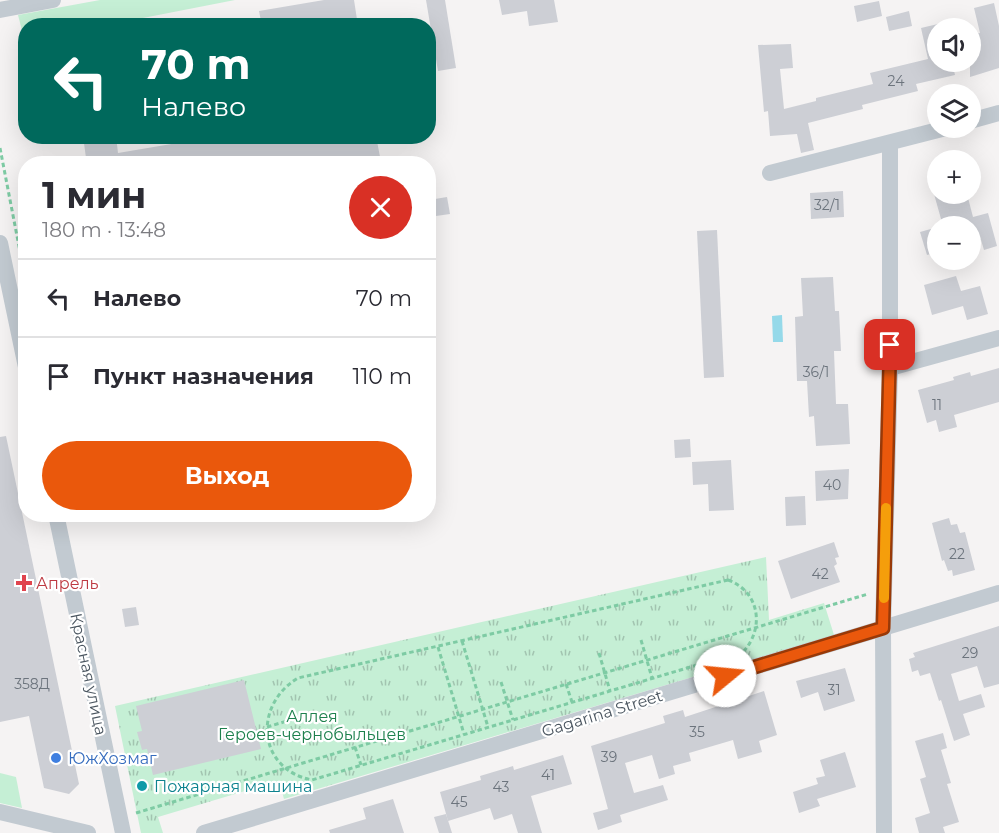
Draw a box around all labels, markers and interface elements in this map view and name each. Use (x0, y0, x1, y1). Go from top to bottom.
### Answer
map controls (927, 18, 981, 270)
button: sound (927, 18, 981, 72)
text: 70 m (141, 38, 251, 90)
icon: left (42, 42, 120, 120)
house number: 24 (888, 72, 905, 90)
button: layers (927, 84, 981, 138)
text: Налево (141, 90, 246, 123)
button: + (927, 150, 981, 204)
text: 1 мин (42, 173, 146, 217)
button: close (349, 176, 412, 239)
house number: 32/1 (814, 196, 840, 214)
button: − (927, 216, 981, 270)
text: 180 m · 13:48 (42, 218, 166, 242)
icon: left (42, 282, 75, 315)
text: Налево (93, 285, 181, 312)
text: 70 m (356, 285, 412, 312)
pin (864, 319, 915, 370)
icon: arrive (873, 328, 906, 361)
icon: arrive (42, 360, 75, 393)
text: Пункт назначения (93, 363, 314, 390)
text: 110 m (352, 363, 412, 390)
house number: 36/1 (803, 363, 829, 381)
house number: 11 (932, 396, 942, 414)
button: Выход (42, 441, 412, 510)
house number: 40 (823, 476, 841, 494)
house number: 22 (949, 545, 965, 563)
house number: 42 (811, 565, 829, 583)
place label: Апрель (36, 574, 99, 593)
marker: Апрель (17, 576, 31, 590)
street label: Красная улица (66, 611, 111, 737)
position arrow (693, 644, 757, 708)
house number: 29 (962, 644, 978, 662)
house number: 358Д (14, 675, 50, 693)
house number: 31 (828, 681, 840, 699)
street label: Gagarina Street (539, 686, 665, 741)
park label: Аллея Героев-чернобыльцев (218, 707, 406, 744)
house number: 35 (689, 723, 705, 741)
house number: 39 (601, 748, 617, 766)
place label: ЮжХозмаг (68, 749, 157, 768)
marker: ЮжХозмаг (49, 751, 63, 765)
house number: 41 (541, 766, 555, 784)
place label: Пожарная машина (154, 777, 312, 796)
house number: 43 (493, 778, 510, 796)
marker: Пожарная машина (135, 779, 149, 793)
house number: 45 (450, 793, 468, 811)

